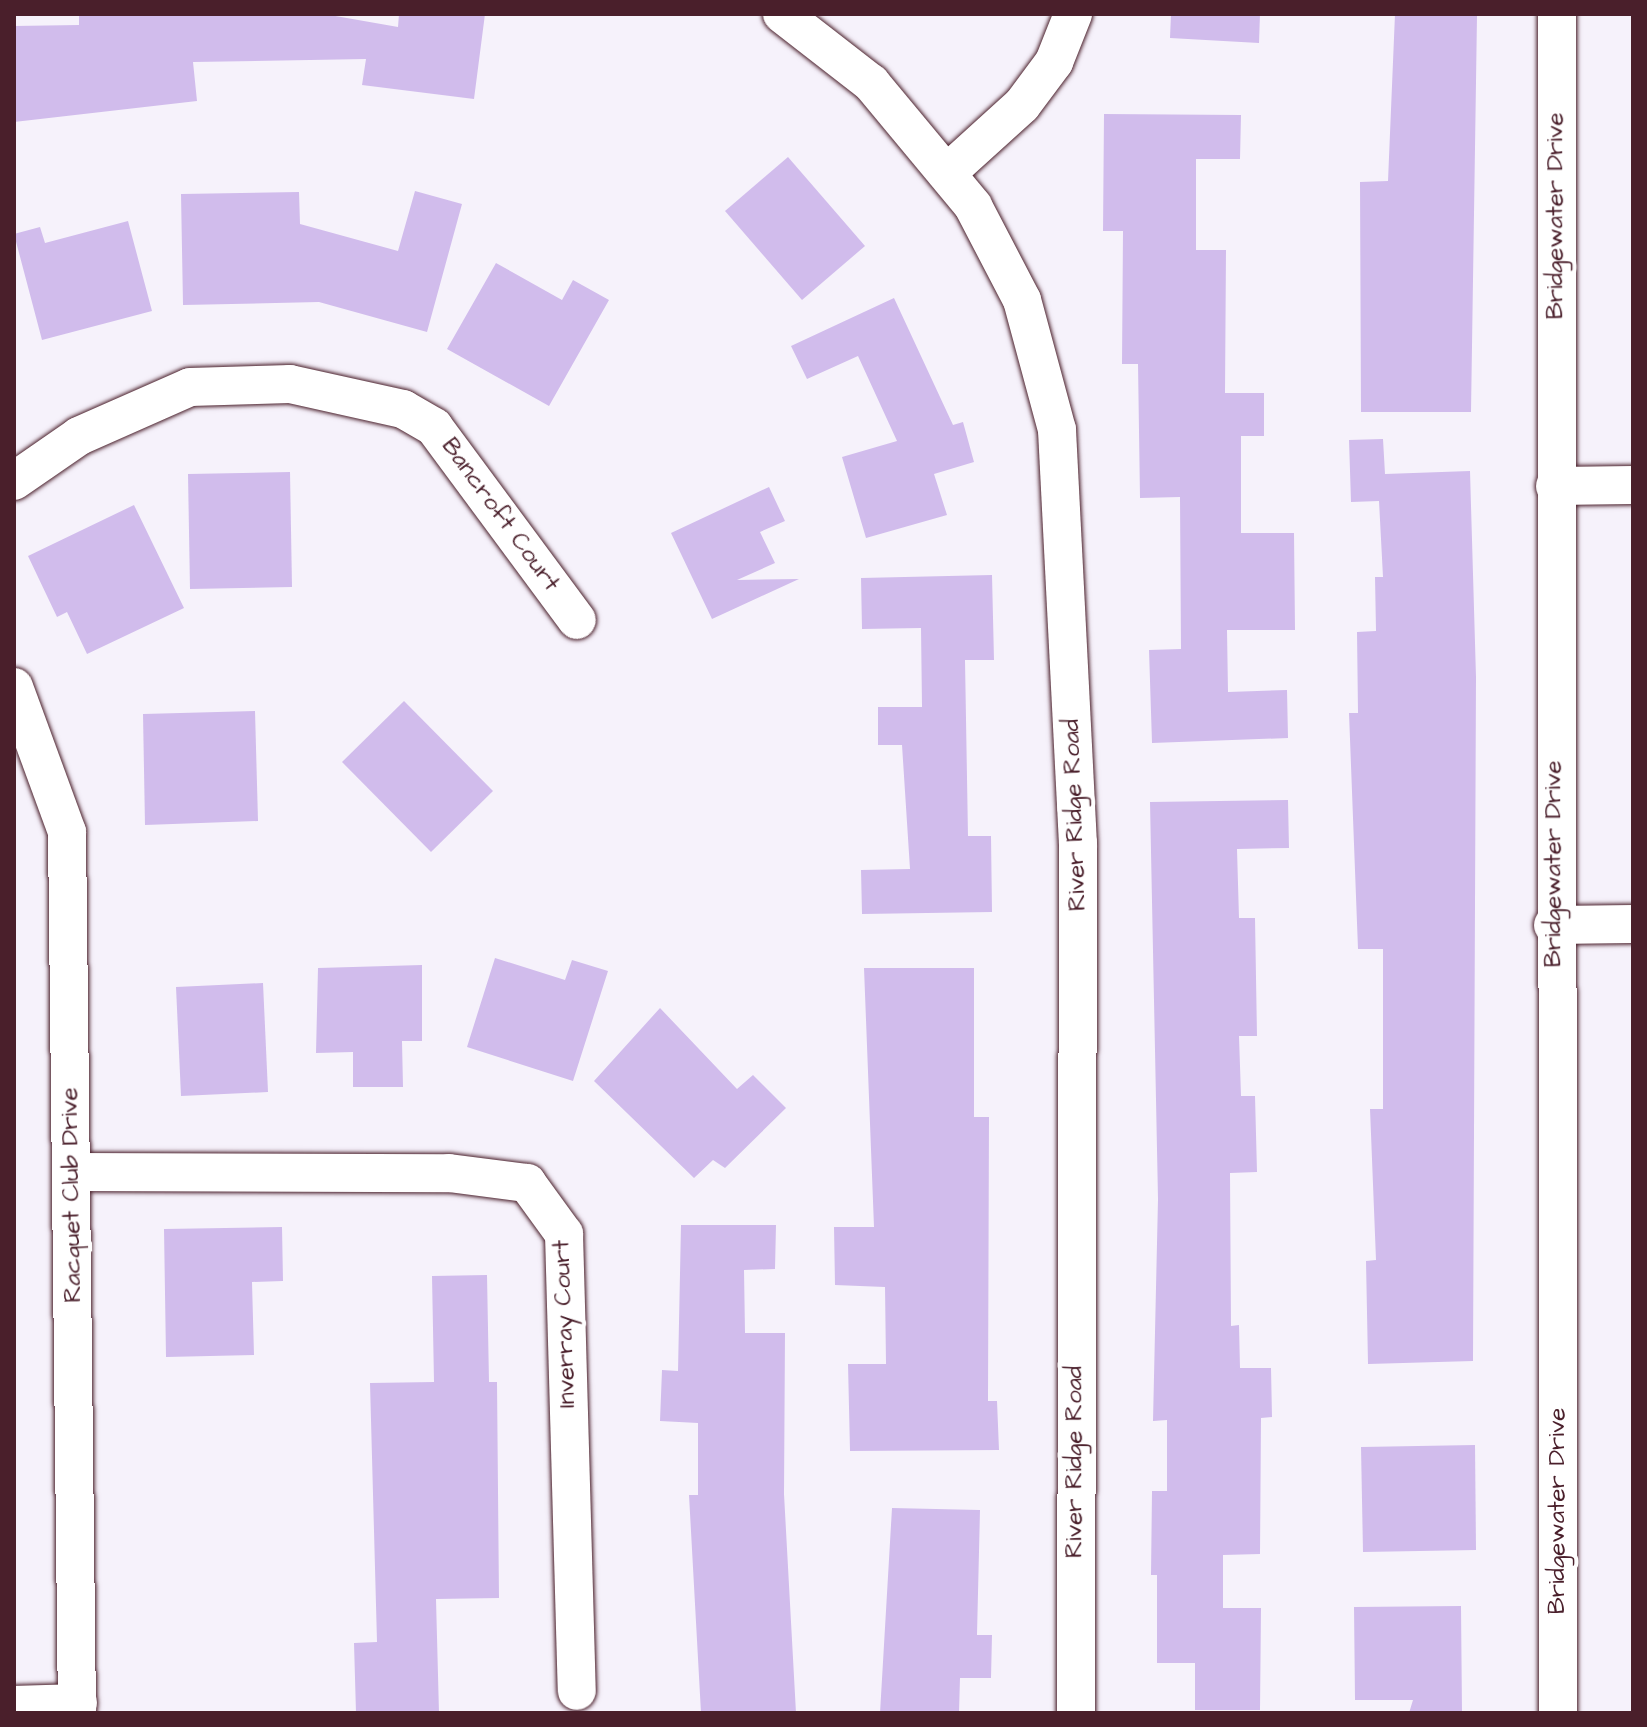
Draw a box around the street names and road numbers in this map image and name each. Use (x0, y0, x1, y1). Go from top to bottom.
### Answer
street label: Bridgewater Drive (1542, 113, 1570, 319)
street label: Bancroft Court (435, 433, 565, 597)
street label: River Ridge Road (1057, 718, 1093, 912)
street label: Bridgewater Drive (1540, 761, 1568, 967)
street label: Racquet Club Drive (56, 1087, 88, 1303)
street label: Inverray Court (548, 1239, 582, 1409)
street label: River Ridge Road (1061, 1366, 1089, 1558)
street label: Bridgewater Drive (1544, 1408, 1572, 1614)

